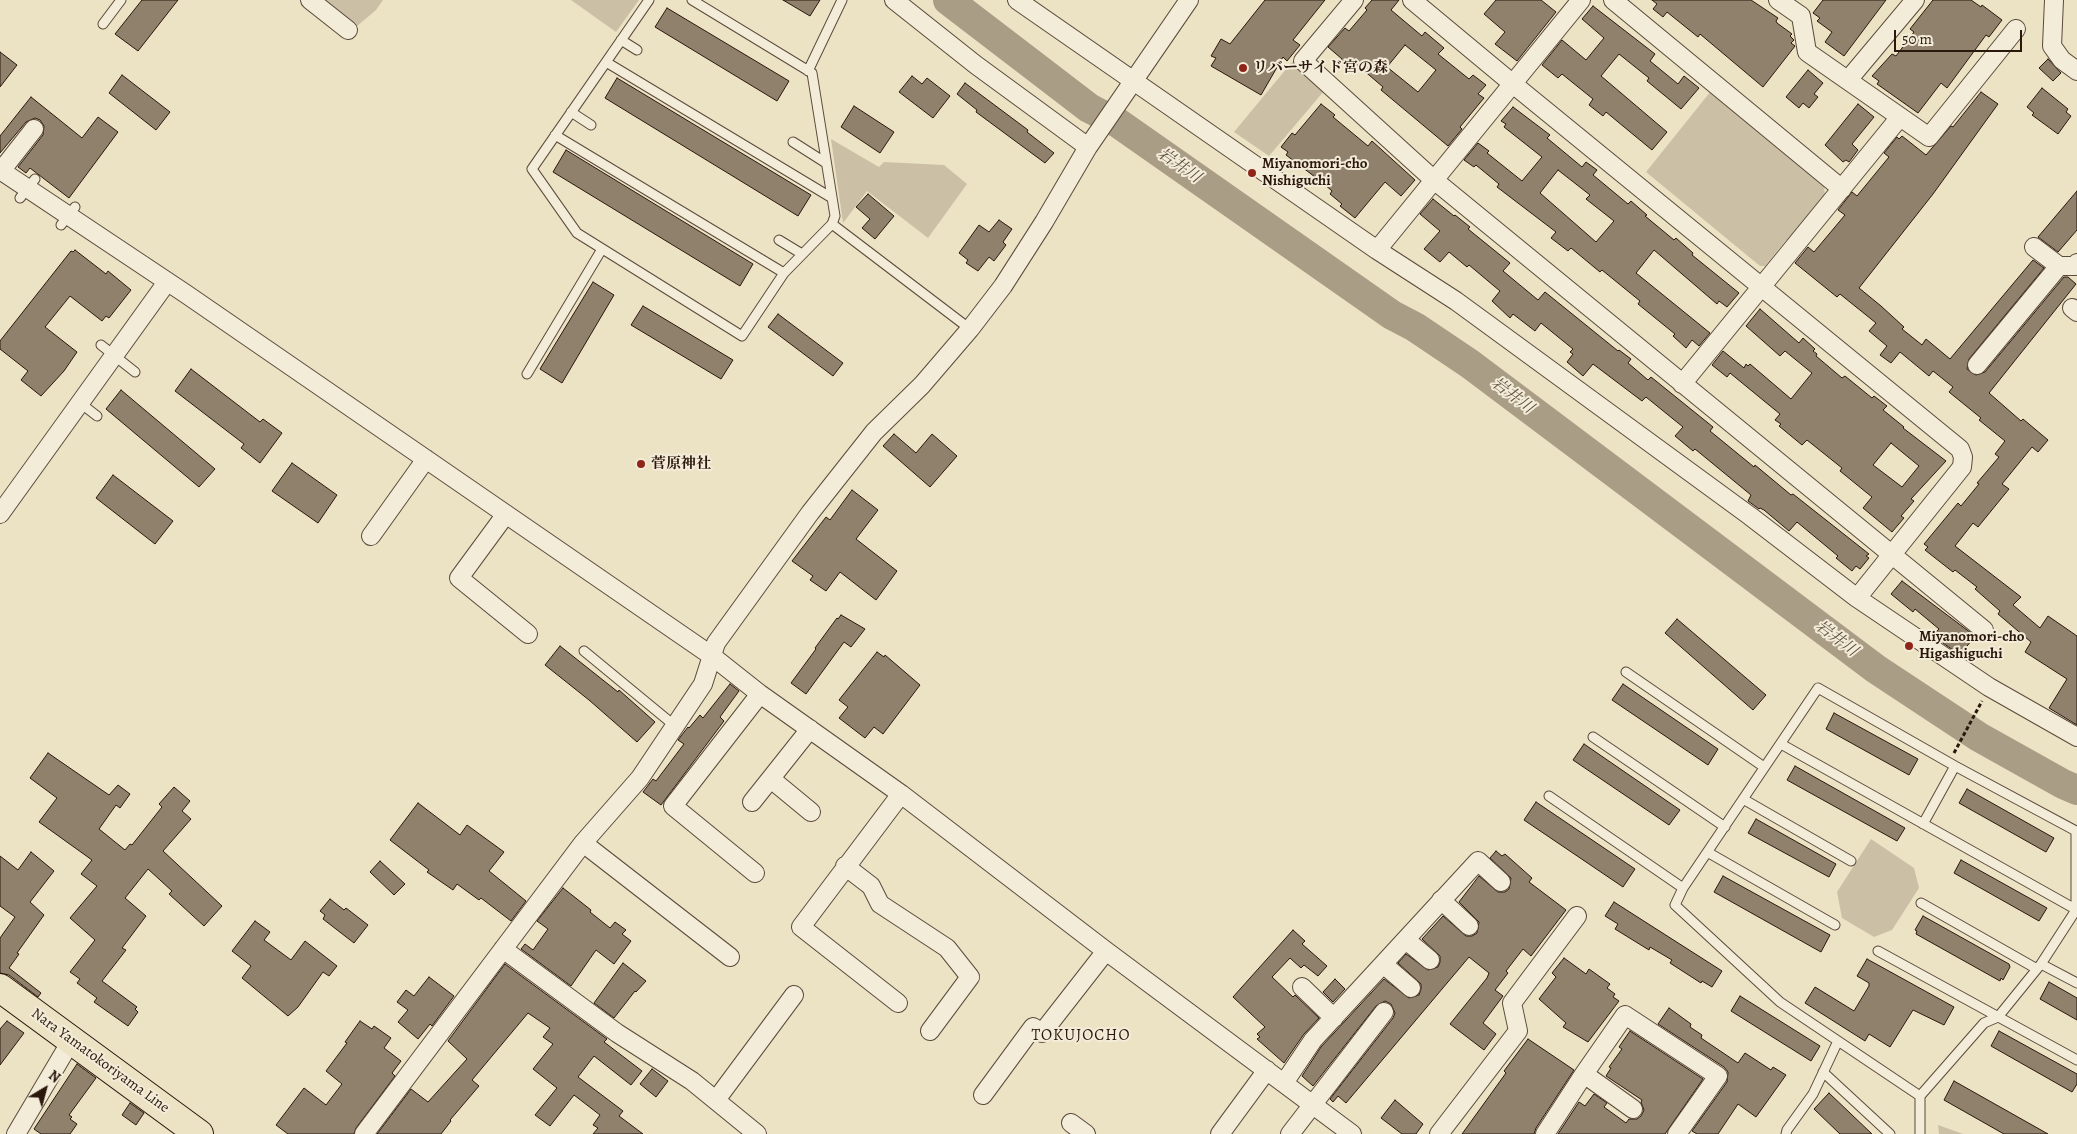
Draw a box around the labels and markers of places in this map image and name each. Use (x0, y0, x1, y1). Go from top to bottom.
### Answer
place label: リバーサイド宮の森 (1253, 59, 1388, 77)
marker: リバーサイド宮の森 (1237, 62, 1249, 74)
place label: Miyanomori-cho Nishiguchi (1262, 155, 1368, 190)
marker: Miyanomori-cho Nishiguchi (1246, 167, 1258, 179)
place label: 菅原神社 (651, 455, 711, 473)
marker: 菅原神社 (635, 458, 647, 470)
place label: Miyanomori-cho Higashiguchi (1919, 628, 2025, 663)
marker: Miyanomori-cho Higashiguchi (1903, 640, 1915, 652)

